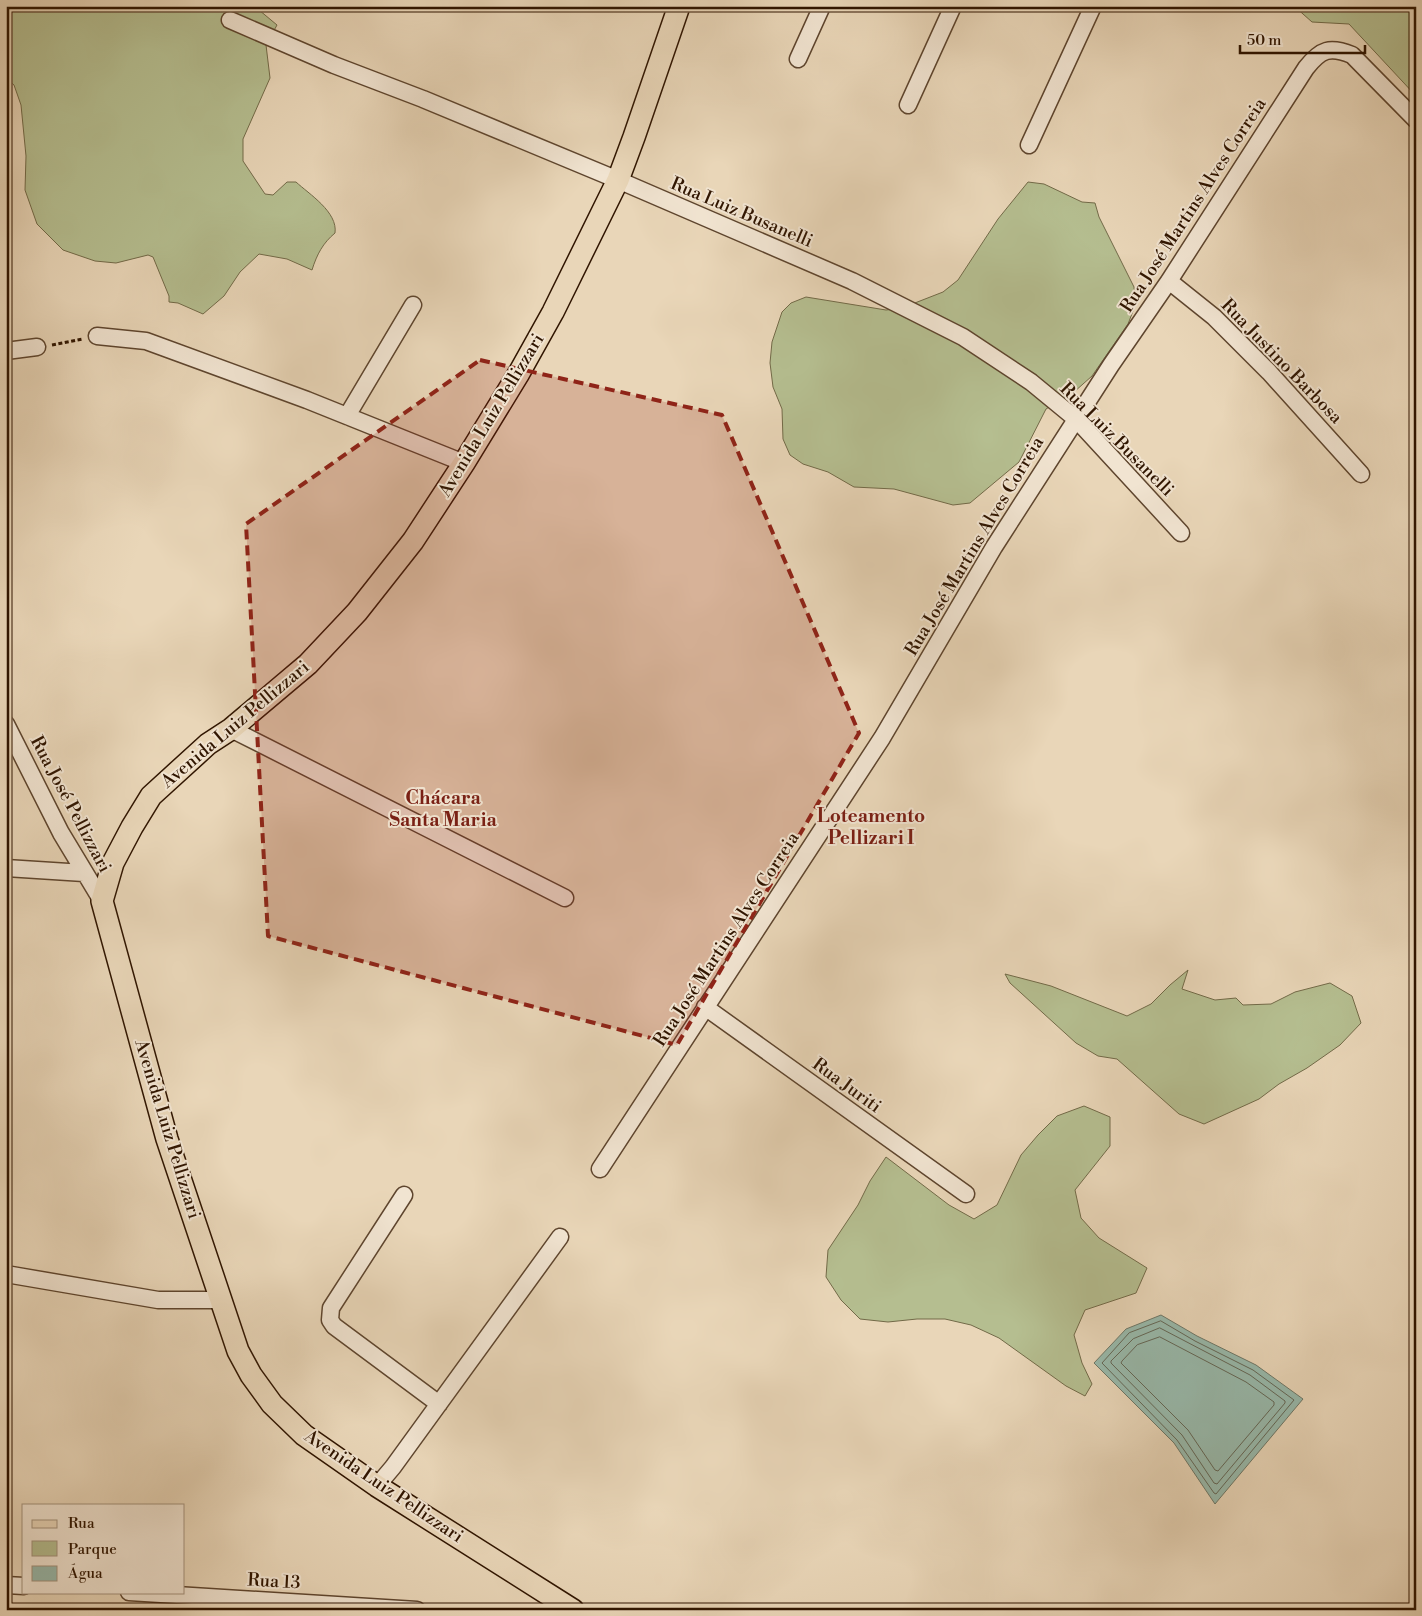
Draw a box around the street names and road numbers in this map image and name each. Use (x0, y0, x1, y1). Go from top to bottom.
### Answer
street label: Rua José Martins Alves Correia (1115, 93, 1272, 317)
street label: Rua Luiz Busanelli (667, 172, 816, 253)
street label: Rua Justino Barbosa (1216, 294, 1348, 429)
street label: Avenida Luiz Pellizzari (433, 329, 549, 502)
street label: Rua Luiz Busanelli (1055, 377, 1179, 501)
street label: Rua José Martins Alves Correia (900, 432, 1050, 660)
street label: Avenida Luiz Pellizzari (156, 656, 314, 794)
street label: Rua José Pellizzari (25, 732, 116, 876)
street label: Rua José Martins Alves Correia (648, 827, 805, 1051)
street label: Avenida Luiz Pellizzari (129, 1036, 206, 1222)
street label: Rua Juriti (808, 1053, 886, 1118)
street label: Avenida Luiz Pellizzari (299, 1424, 468, 1548)
street label: Rua 13 (247, 1569, 301, 1594)

